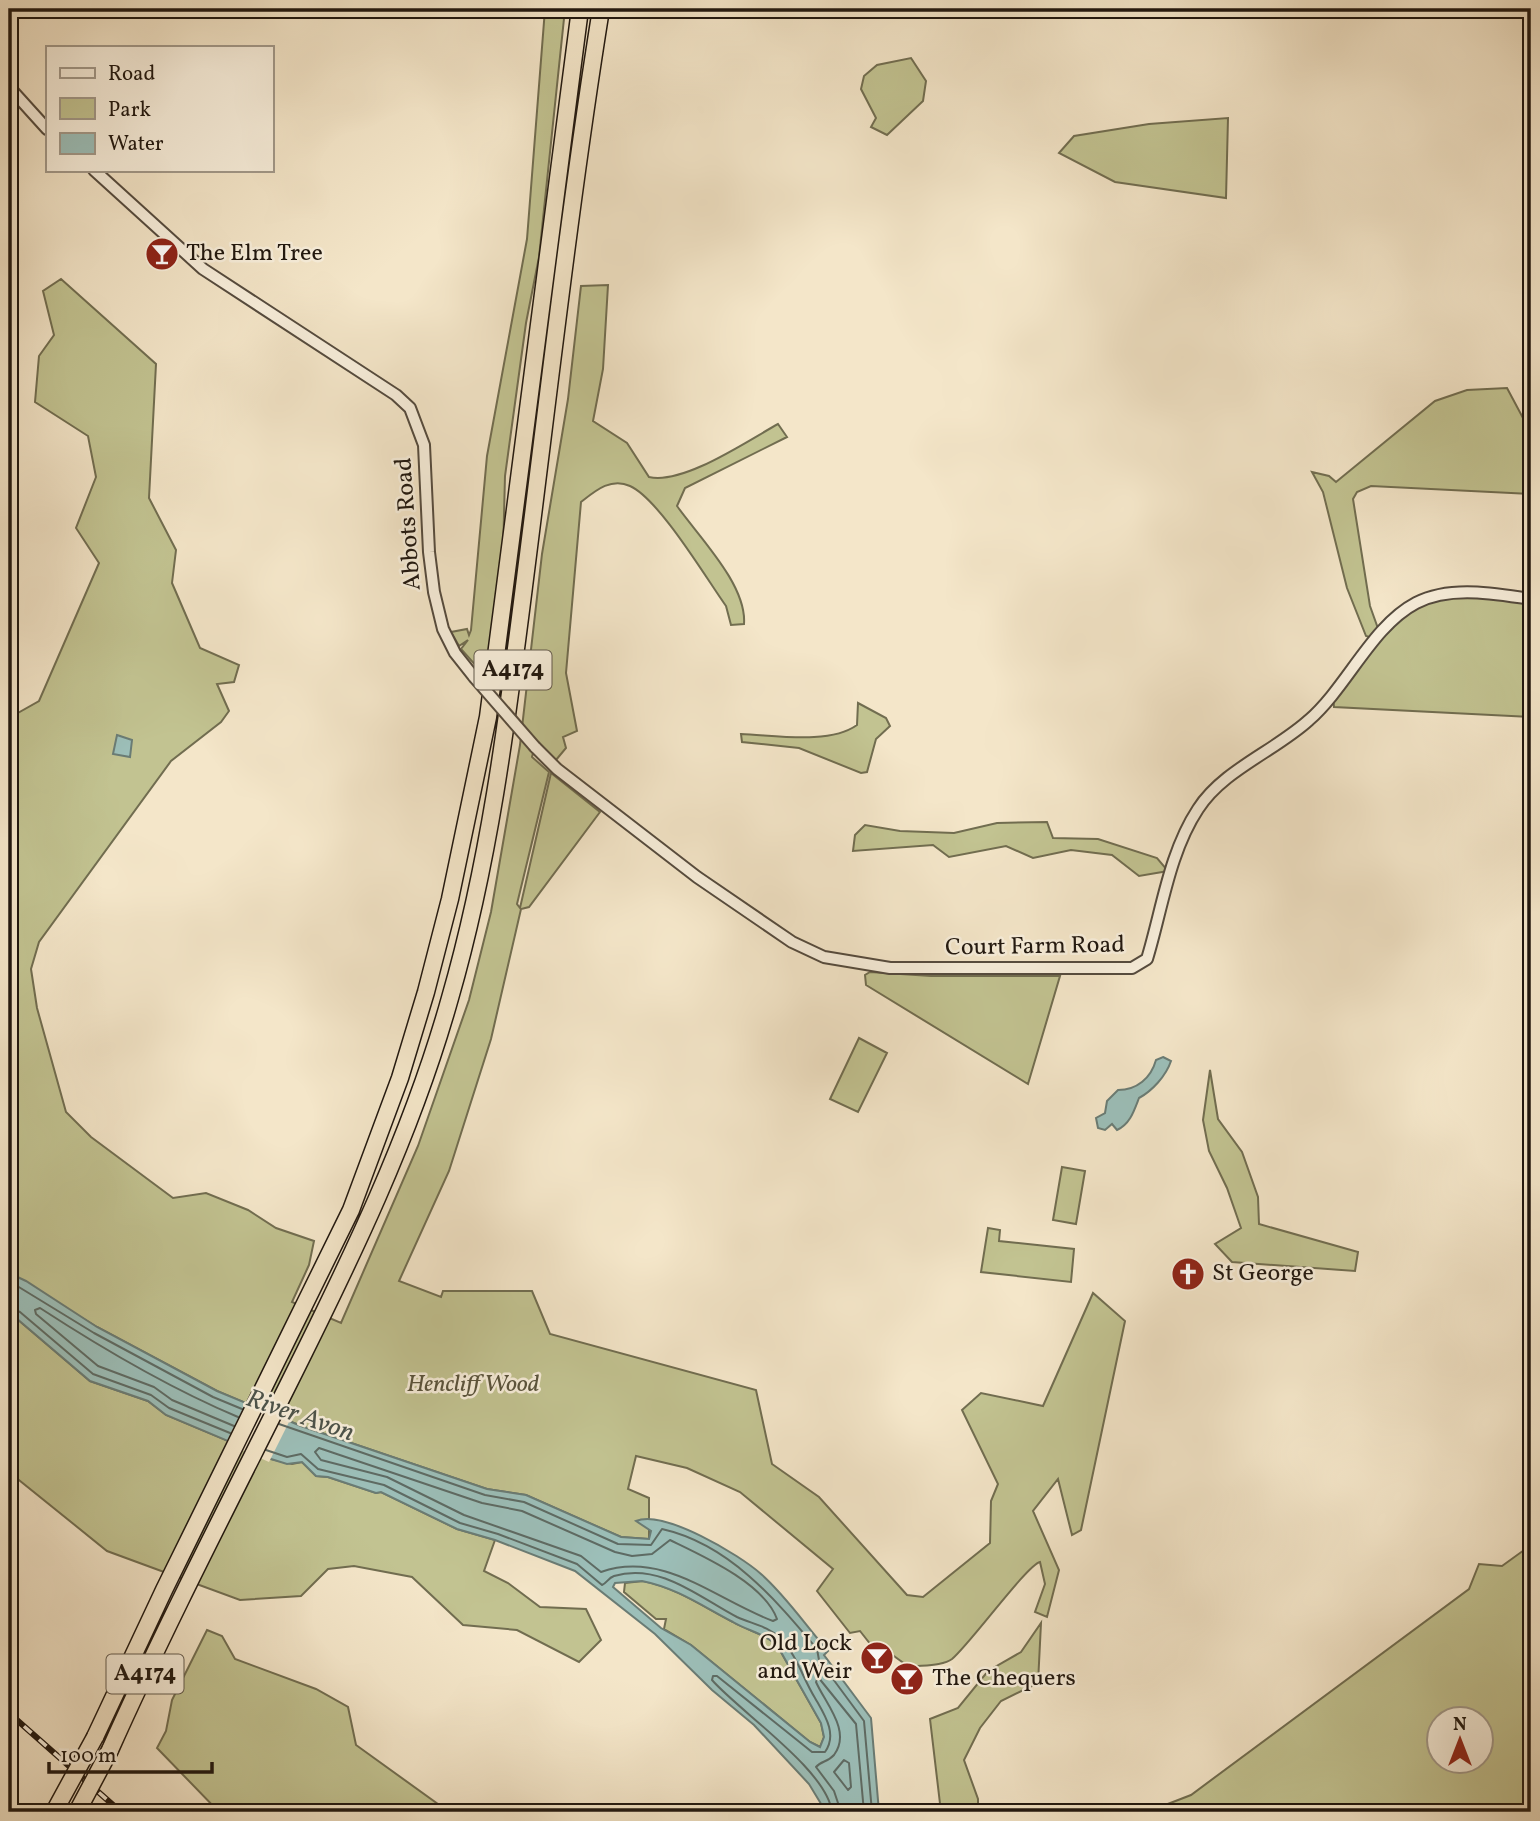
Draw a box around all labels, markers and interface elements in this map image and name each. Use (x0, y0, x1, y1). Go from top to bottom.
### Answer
legend (46, 46, 273, 172)
text: Road (108, 60, 155, 89)
text: Park (108, 96, 151, 125)
text: Water (108, 130, 164, 159)
bar icon: The Elm Tree (143, 235, 181, 273)
place label: The Elm Tree (186, 237, 323, 271)
street label: Abbots Road (387, 456, 431, 592)
road number: A4174 (475, 650, 552, 690)
street label: Court Farm Road (945, 928, 1125, 966)
church icon: St George (1169, 1255, 1207, 1293)
place label: St George (1212, 1257, 1314, 1291)
park label: Hencliff Wood (407, 1368, 540, 1402)
water label: River Avon (241, 1381, 359, 1451)
place label: Old Lock and Weir (757, 1627, 852, 1689)
bar icon: Old Lock and Weir (858, 1639, 896, 1677)
road number: A4174 (106, 1654, 184, 1694)
bar icon: The Chequers (888, 1660, 926, 1698)
place label: The Chequers (932, 1662, 1076, 1696)
north arrow (1424, 1706, 1494, 1776)
text: N (1453, 1712, 1467, 1738)
scale bar (49, 1730, 212, 1774)
text: 100 m (60, 1742, 117, 1771)

